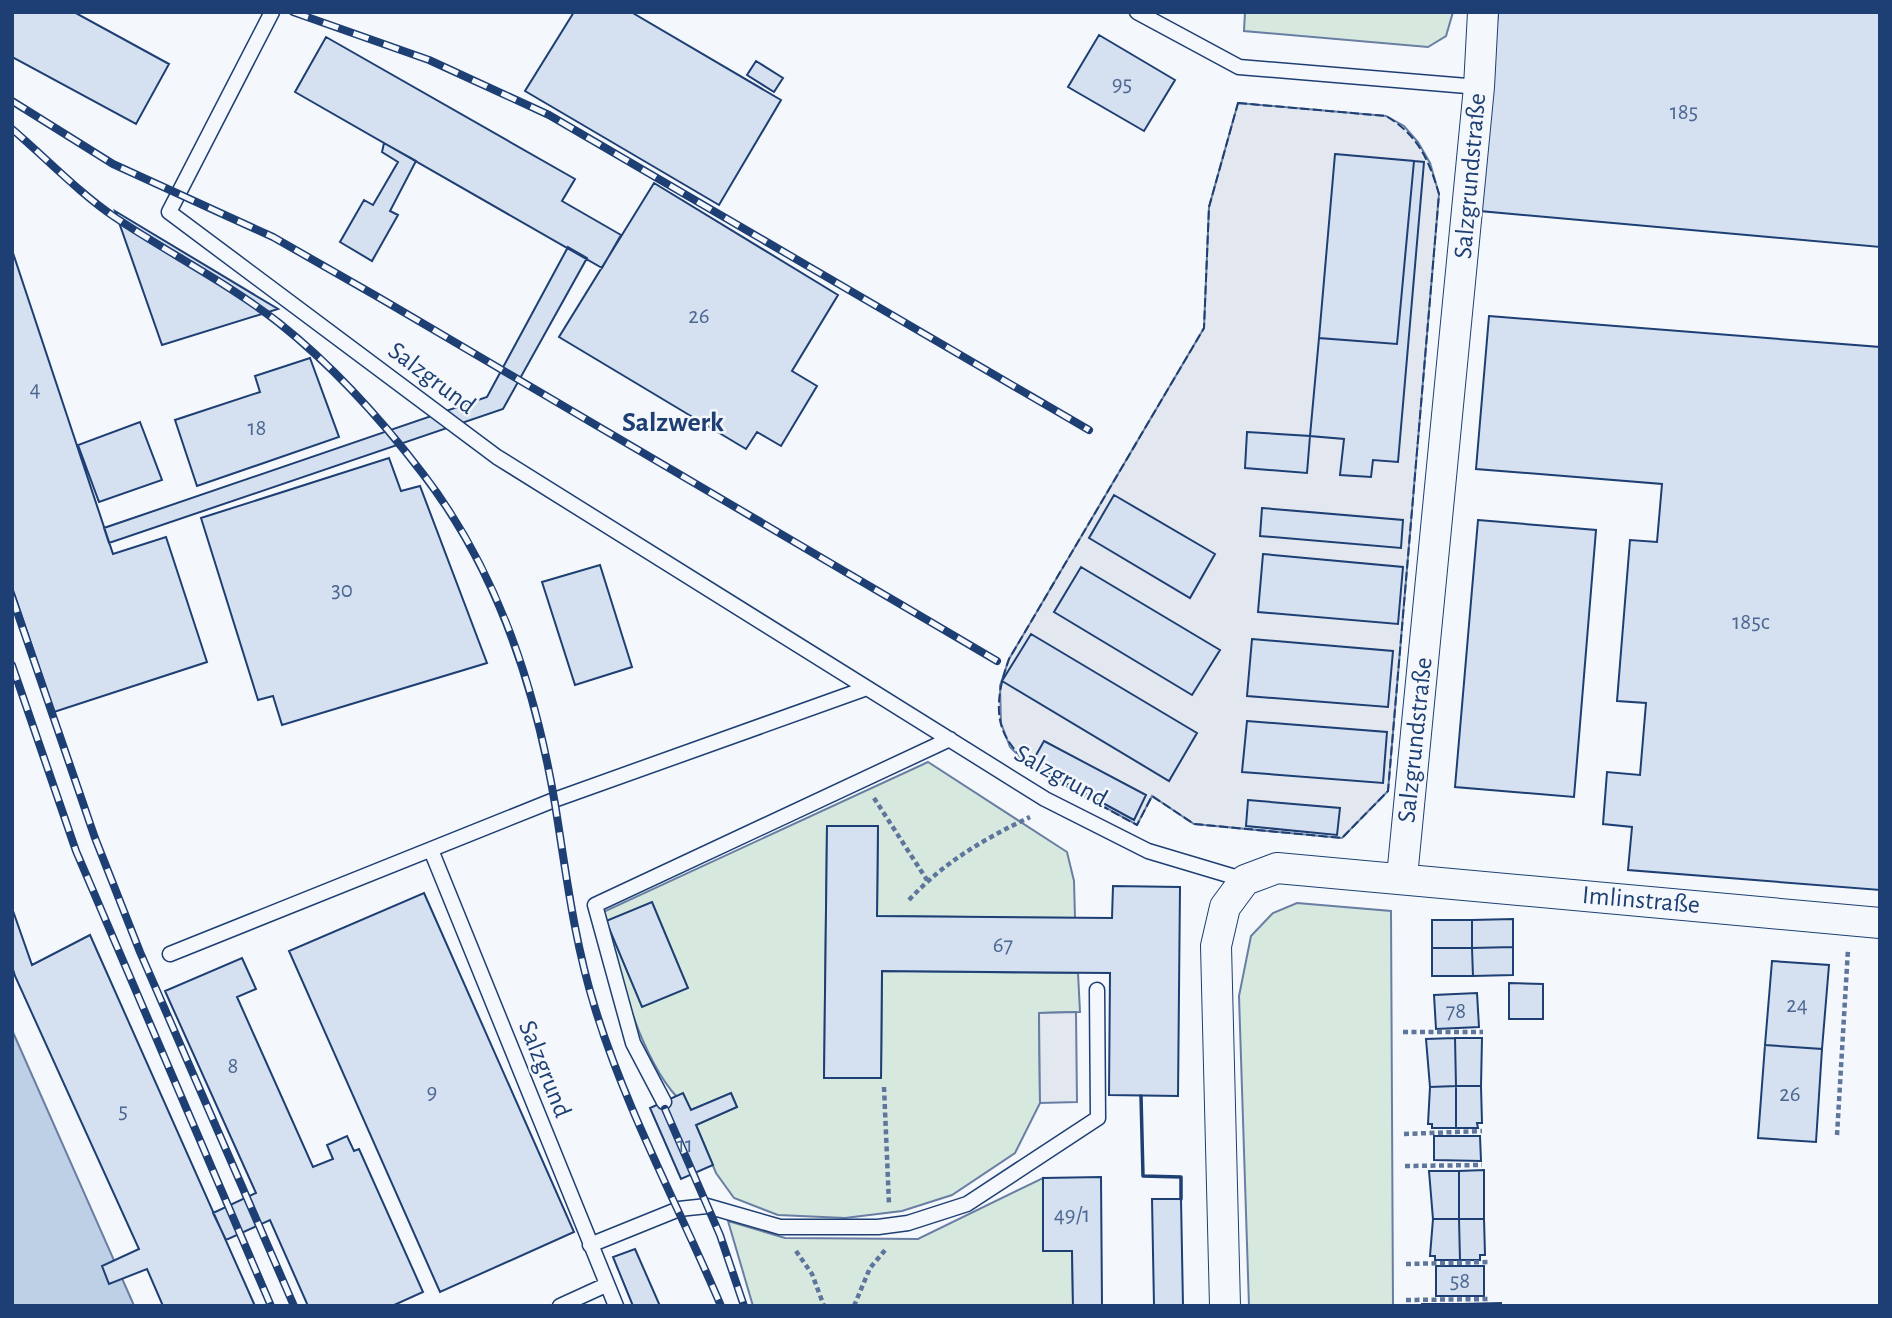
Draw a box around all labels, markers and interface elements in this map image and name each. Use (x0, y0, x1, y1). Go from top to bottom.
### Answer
house number: 95 (1112, 73, 1132, 96)
street label: Salzgrundstraße (1450, 92, 1490, 260)
house number: 185 (1670, 101, 1698, 124)
house number: 26 (688, 305, 710, 328)
street label: Salzgrund (384, 337, 480, 419)
house number: 4 (29, 378, 41, 401)
district label: Salzwerk (622, 409, 724, 437)
house number: 18 (248, 417, 266, 440)
house number: 30 (331, 579, 353, 602)
house number: 185c (1732, 611, 1770, 634)
street label: Salzgrundstraße (1393, 656, 1437, 824)
street label: Salzgrund (1010, 740, 1112, 812)
street label: Imlinstraße (1581, 882, 1701, 918)
house number: 67 (993, 934, 1013, 957)
house number: 24 (1786, 994, 1808, 1017)
house number: 78 (1446, 1000, 1466, 1023)
street label: Salzgrund (514, 1017, 576, 1121)
house number: 8 (228, 1055, 238, 1078)
house number: 9 (427, 1081, 437, 1104)
house number: 26 (1779, 1083, 1801, 1106)
house number: 5 (118, 1100, 128, 1123)
house number: 11 (677, 1134, 693, 1157)
house number: 49/1 (1054, 1204, 1090, 1227)
house number: 58 (1450, 1270, 1470, 1293)

